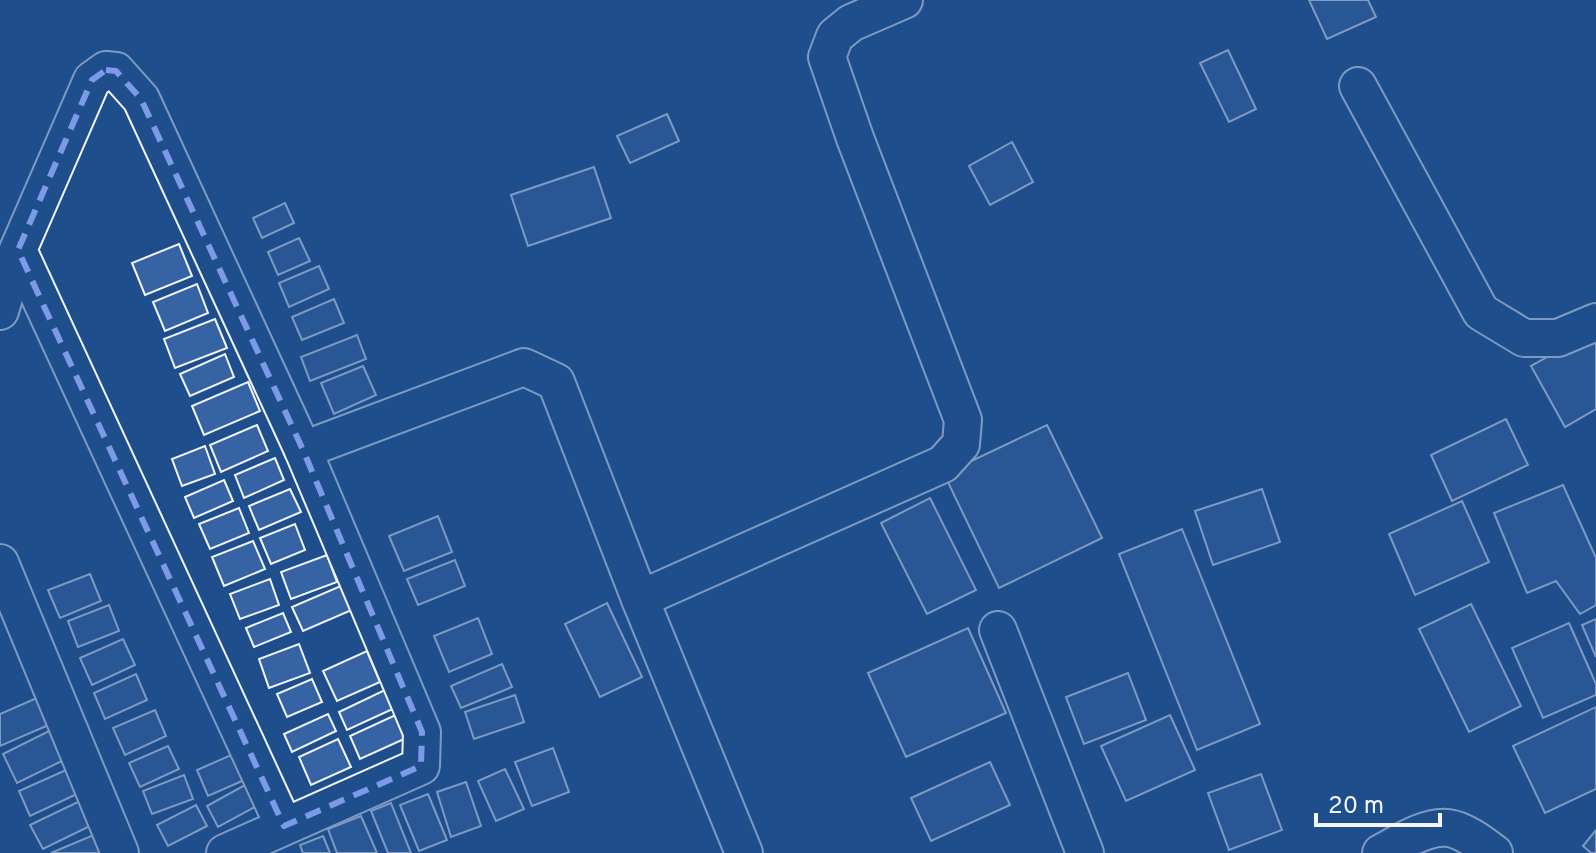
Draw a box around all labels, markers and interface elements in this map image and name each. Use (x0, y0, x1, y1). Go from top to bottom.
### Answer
scale bar (1316, 777, 1440, 827)
text: 20 m (1328, 792, 1384, 822)

